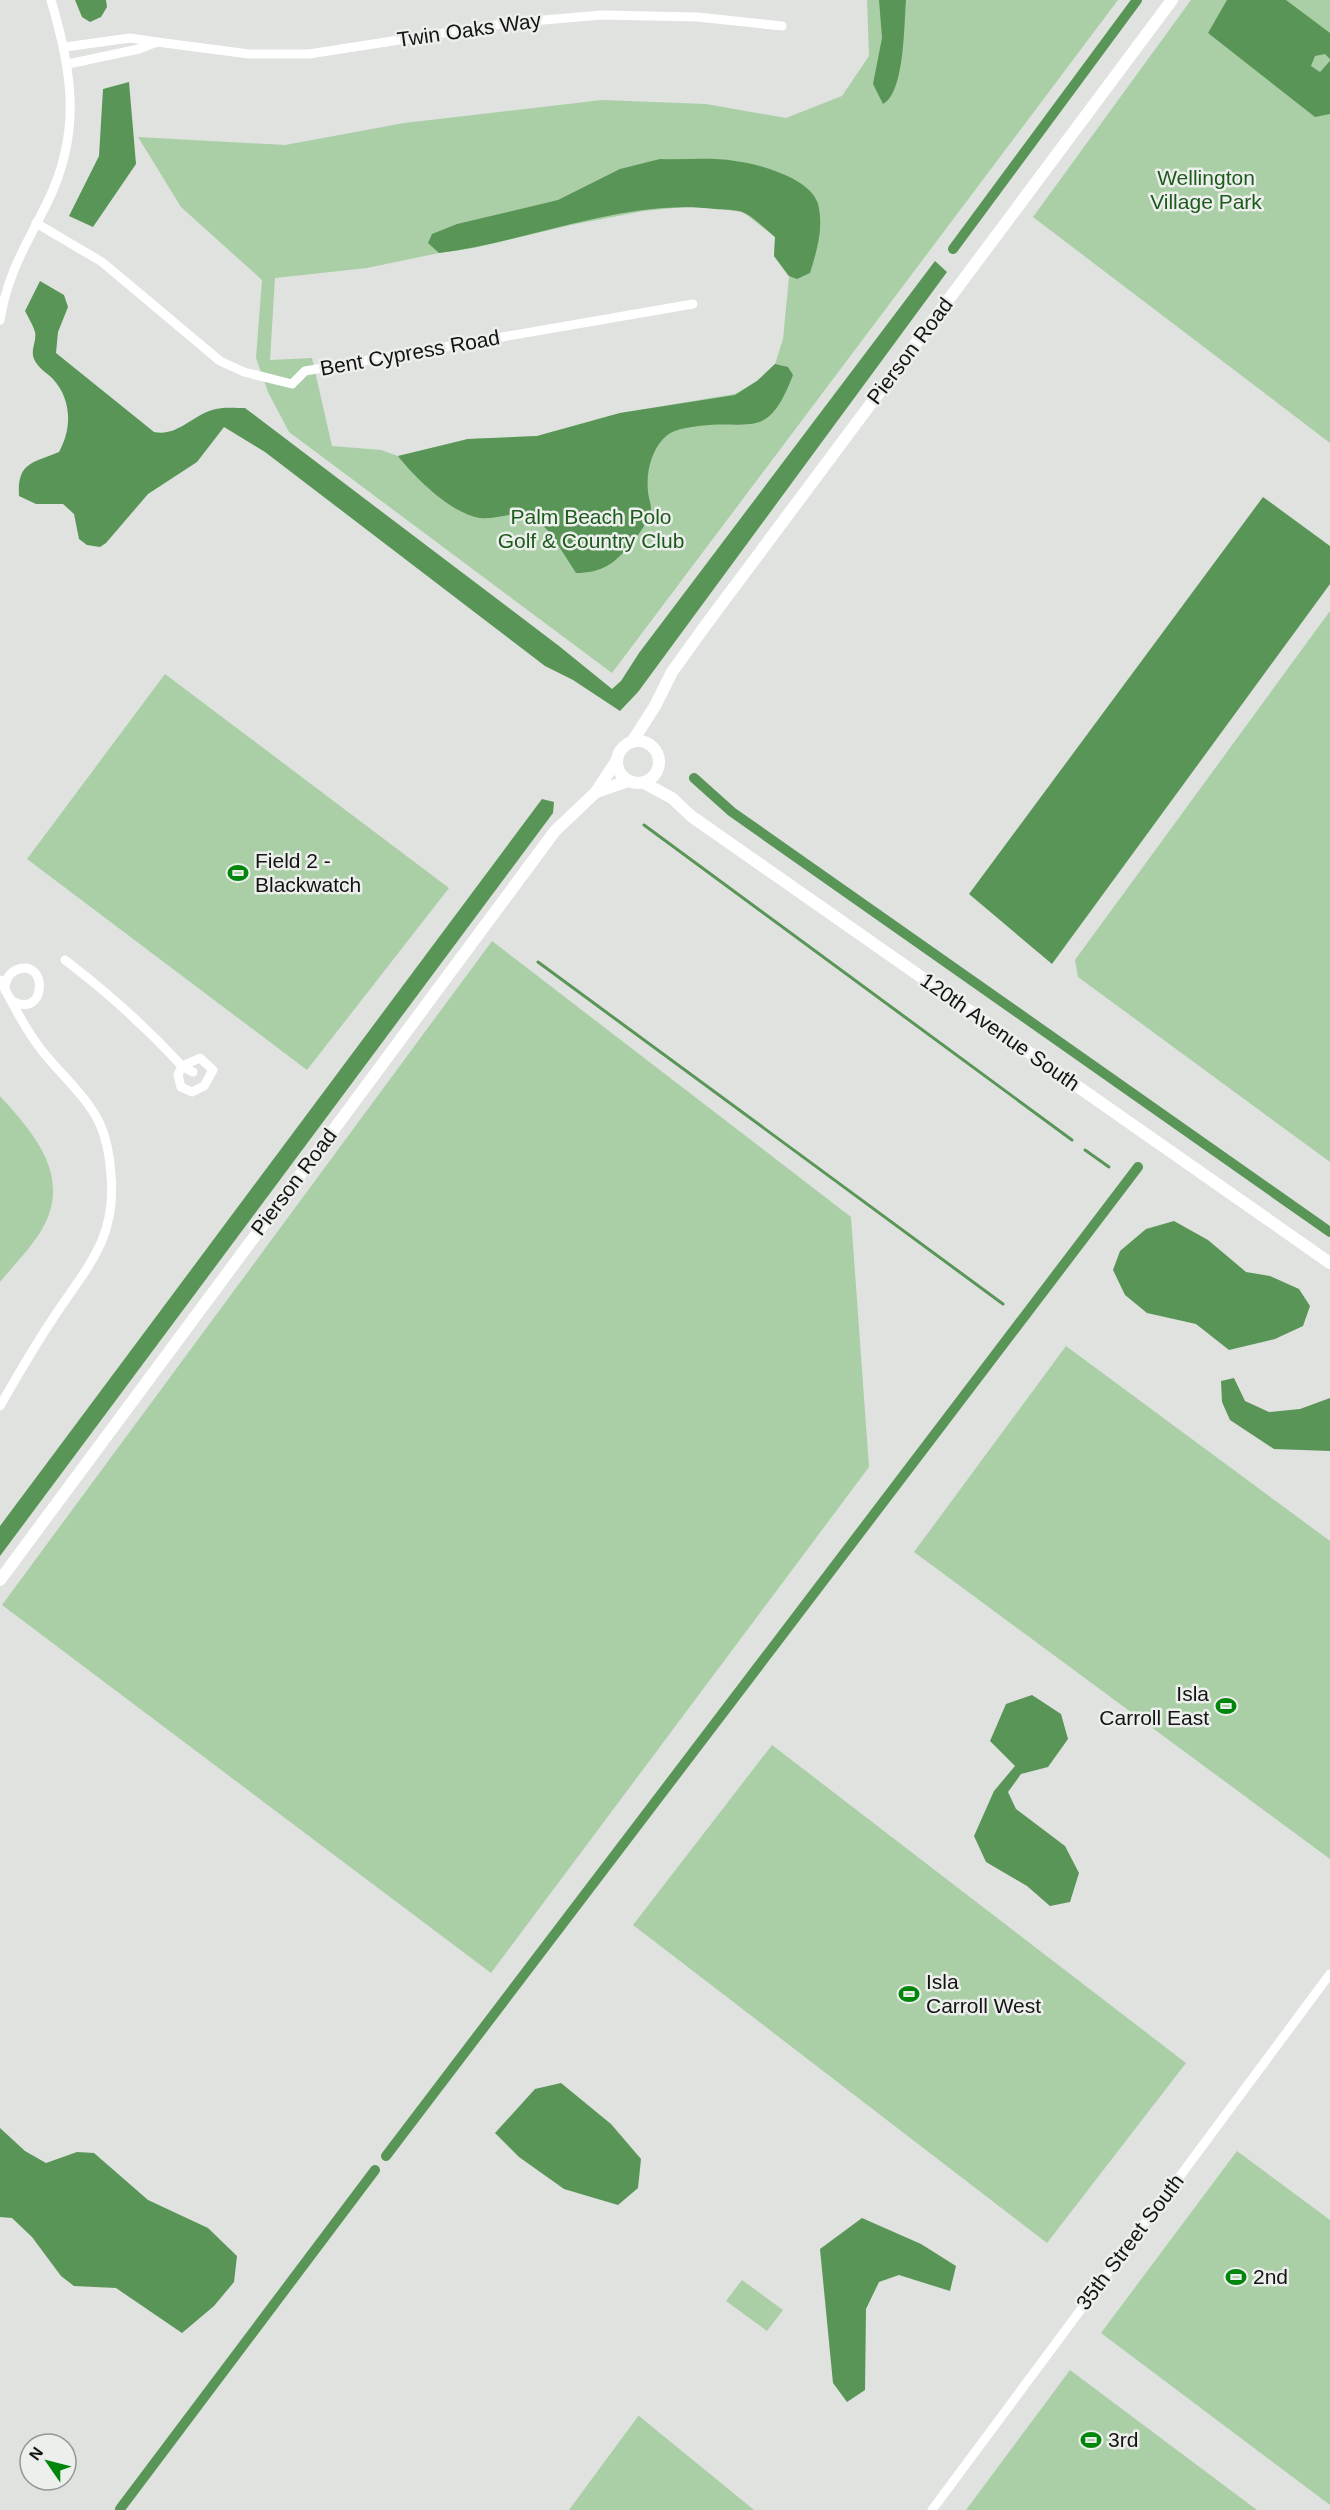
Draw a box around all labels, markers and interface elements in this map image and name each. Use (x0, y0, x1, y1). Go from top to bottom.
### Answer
street label: Twin Oaks Way (395, 8, 543, 51)
park label: Wellington Village Park (1150, 166, 1262, 213)
street label: Pierson Road (862, 293, 957, 408)
street label: Bent Cypress Road (318, 325, 502, 380)
park label: Palm Beach Polo Golf & Country Club (498, 505, 684, 552)
place label: Field 2 - Blackwatch (255, 849, 361, 896)
sports icon: Field 2 - Blackwatch (226, 861, 250, 885)
street label: 120th Avenue South (916, 968, 1084, 1095)
street label: Pierson Road (246, 1124, 341, 1239)
place label: Isla Carroll East (1099, 1682, 1209, 1729)
sports icon: Isla Carroll East (1214, 1694, 1238, 1718)
place label: Isla Carroll West (926, 1970, 1041, 2017)
sports icon: Isla Carroll West (897, 1982, 921, 2006)
street label: 35th Street South (1071, 2170, 1188, 2314)
sports icon: 2nd (1224, 2265, 1248, 2289)
place label: 2nd (1253, 2265, 1288, 2288)
sports icon: 3rd (1079, 2428, 1103, 2452)
place label: 3rd (1108, 2428, 1138, 2451)
north arrow (18, 2432, 78, 2492)
text: N (26, 2444, 46, 2463)

